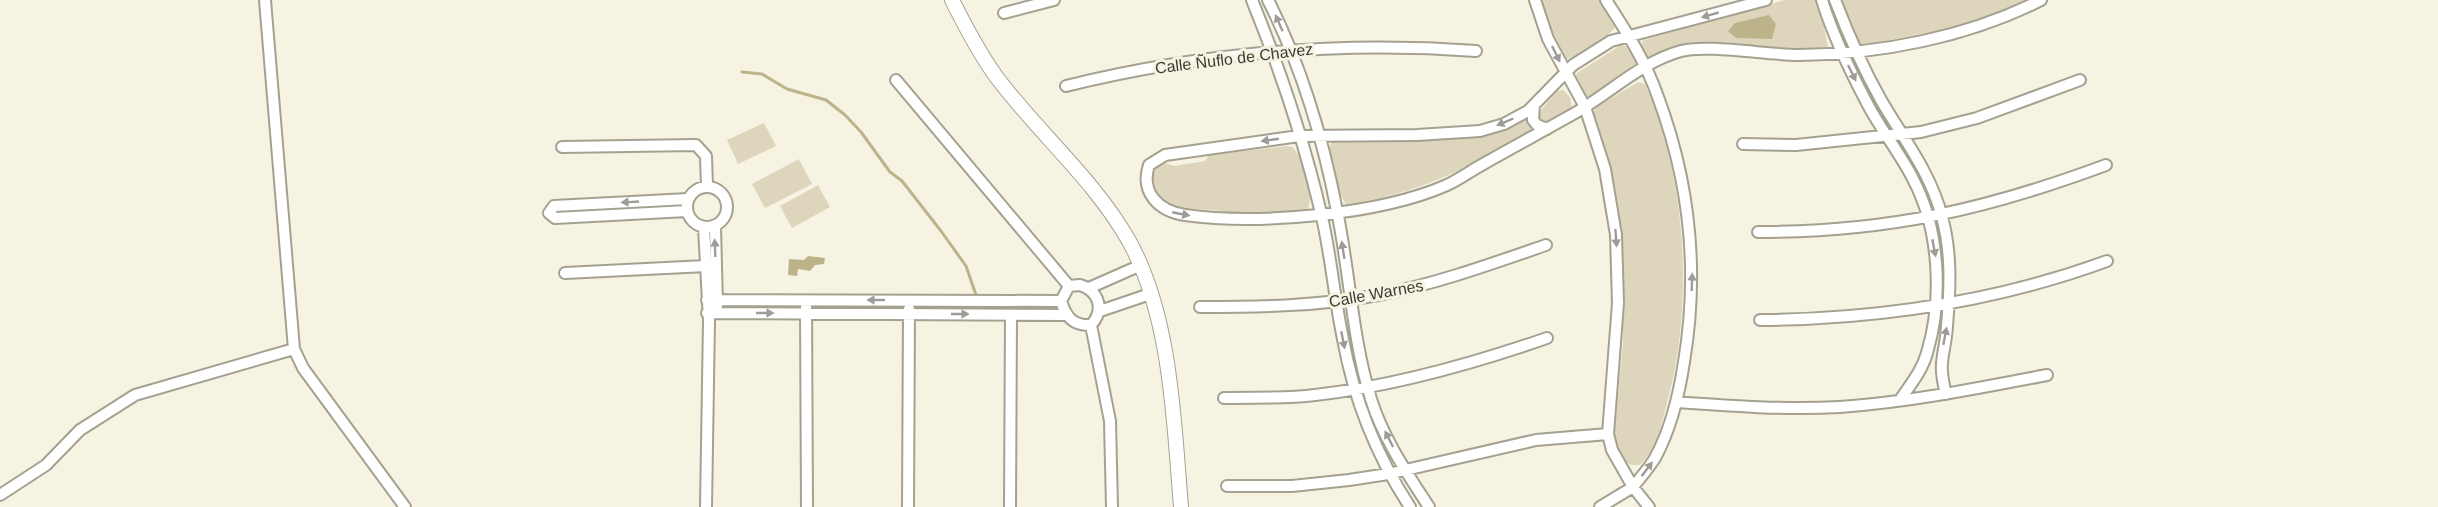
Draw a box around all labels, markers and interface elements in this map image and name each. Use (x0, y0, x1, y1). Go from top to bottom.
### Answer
one-way arrow (1701, 11, 1719, 21)
one-way arrow (1274, 13, 1284, 31)
street label: Calle Ñuflo de Chavez (1154, 38, 1314, 77)
one-way arrow (1551, 46, 1560, 63)
one-way arrow (1847, 65, 1857, 82)
one-way arrow (1496, 117, 1514, 127)
one-way arrow (1261, 136, 1280, 145)
one-way arrow (620, 198, 639, 207)
one-way arrow (1172, 210, 1191, 219)
one-way arrow (1611, 228, 1621, 247)
one-way arrow (711, 239, 720, 258)
one-way arrow (1930, 239, 1939, 258)
one-way arrow (1339, 240, 1348, 259)
one-way arrow (1688, 272, 1697, 291)
street label: Calle Warnes (1328, 277, 1425, 310)
one-way arrow (867, 295, 886, 305)
one-way arrow (756, 308, 775, 318)
one-way arrow (951, 309, 970, 319)
one-way arrow (1941, 327, 1950, 346)
one-way arrow (1339, 330, 1348, 349)
one-way arrow (1384, 430, 1393, 447)
one-way arrow (1641, 461, 1653, 477)

